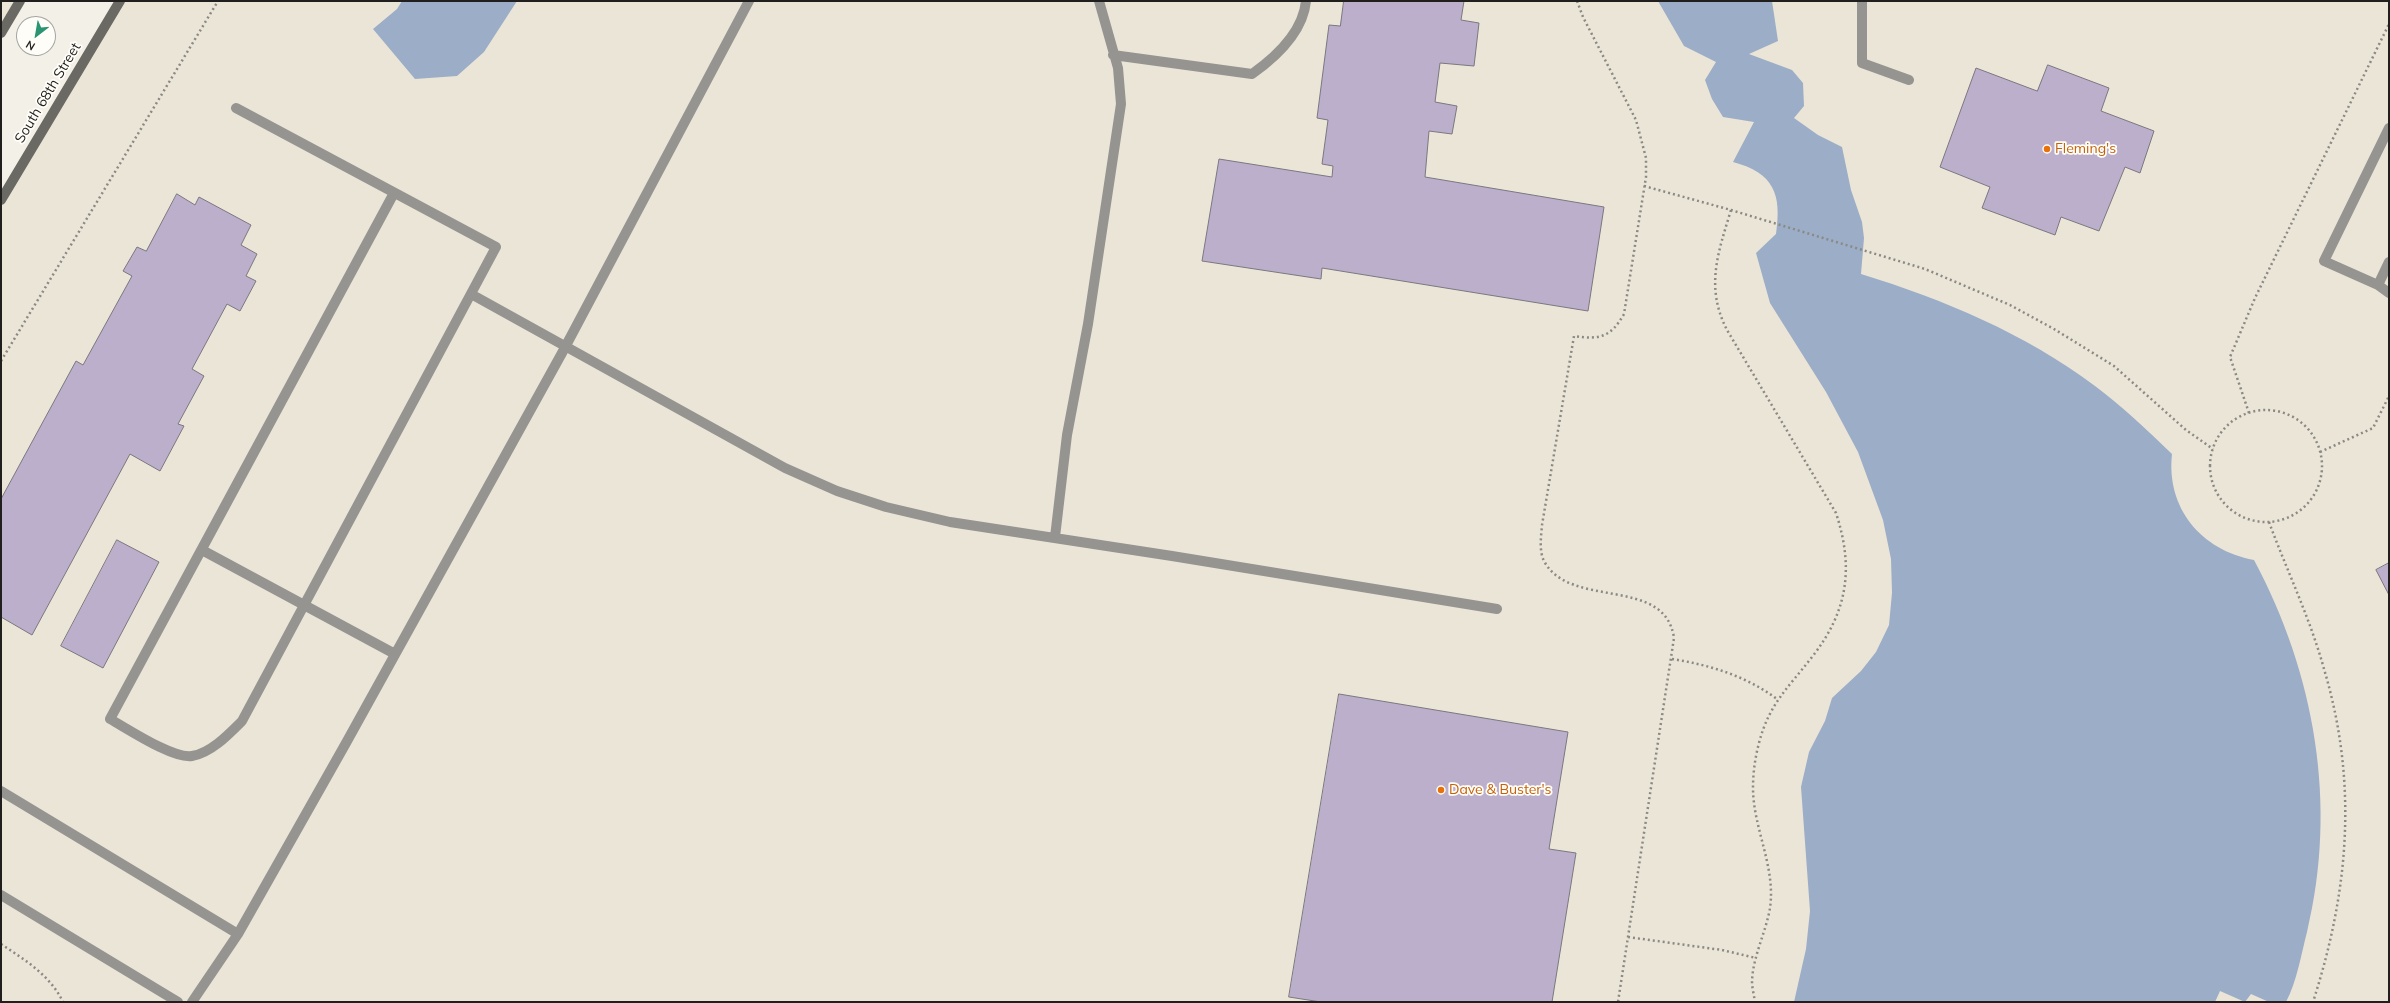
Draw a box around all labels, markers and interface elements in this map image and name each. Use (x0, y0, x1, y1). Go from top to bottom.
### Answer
north arrow (16, 16, 56, 56)
text: N (23, 37, 38, 54)
street label: South 68th Street (11, 40, 85, 146)
place label: Fleming's (2055, 141, 2116, 157)
marker: Fleming's (2042, 144, 2052, 154)
place label: Dave & Buster's (1449, 782, 1551, 798)
marker: Dave & Buster's (1436, 785, 1446, 795)

